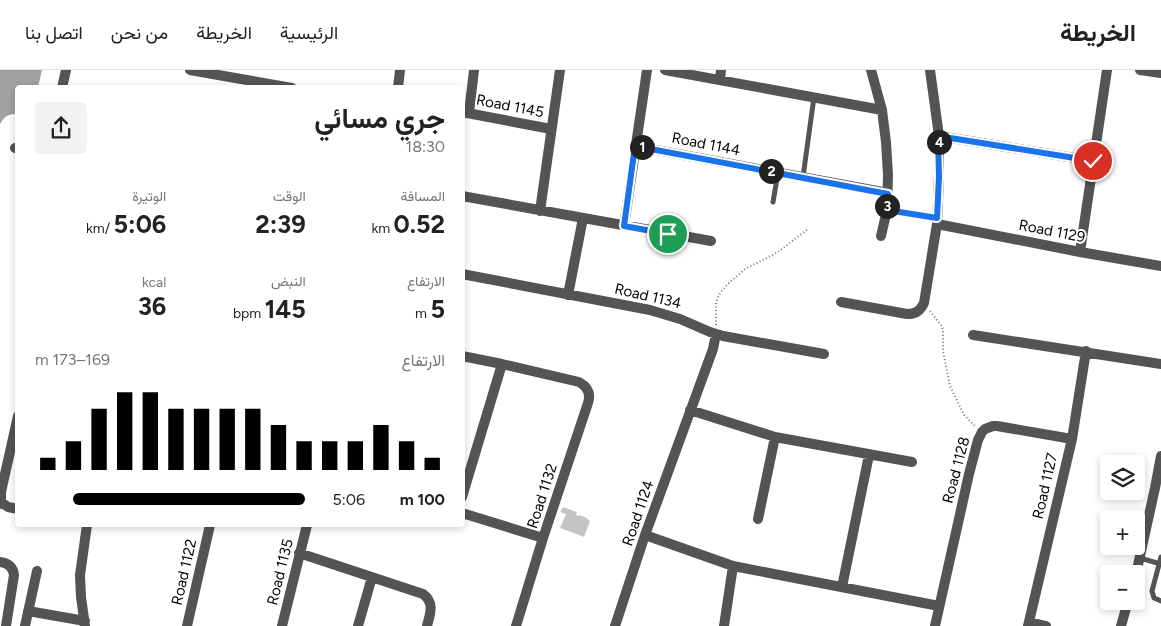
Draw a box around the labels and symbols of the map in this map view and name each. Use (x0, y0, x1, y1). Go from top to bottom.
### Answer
street label: Road 1145 (475, 91, 545, 121)
street label: Road 1144 (670, 129, 742, 159)
pin: 4 (926, 130, 952, 154)
pin: 1 (630, 134, 654, 160)
pin (1072, 140, 1114, 182)
pin: 2 (758, 158, 784, 184)
pin: 3 (874, 194, 900, 218)
pin (647, 213, 689, 255)
street label: Road 1129 (1017, 216, 1087, 246)
street label: Road 1134 (613, 280, 683, 312)
street label: Road 1128 (938, 435, 974, 505)
street label: Road 1127 (1029, 451, 1061, 521)
street label: Road 1132 (523, 461, 561, 531)
street label: Road 1124 (618, 478, 658, 548)
street label: Road 1122 (168, 537, 200, 607)
street label: Road 1135 (263, 537, 297, 607)

